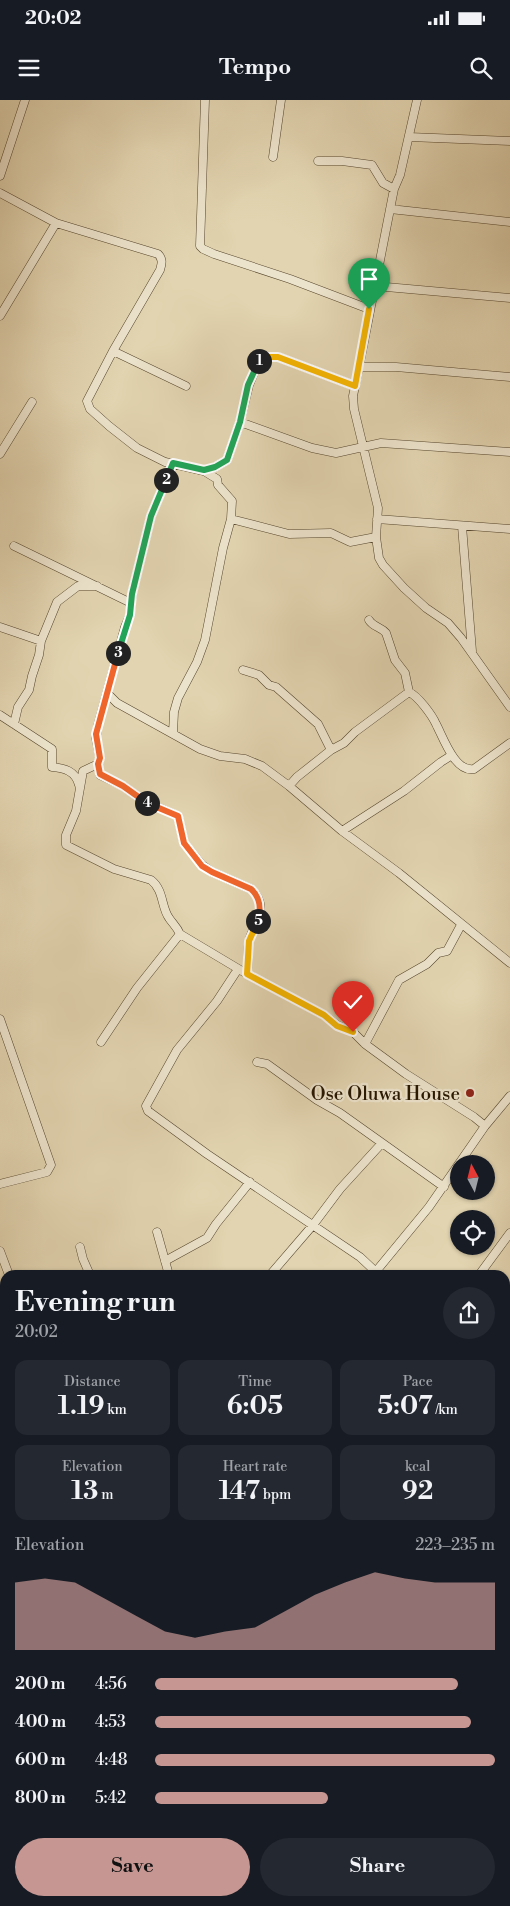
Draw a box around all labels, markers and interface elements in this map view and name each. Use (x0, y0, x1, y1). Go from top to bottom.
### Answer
text: 20:02 (25, 6, 81, 30)
icon: menu (15, 54, 43, 82)
text: Tempo (219, 54, 291, 81)
icon: search (467, 54, 495, 82)
pin (348, 258, 390, 309)
icon: arrive (355, 265, 383, 293)
pin: 1 (246, 348, 272, 374)
text: 1 (256, 352, 263, 370)
pin: 2 (154, 468, 178, 492)
text: 2 (162, 471, 171, 489)
pin: 3 (106, 640, 130, 666)
text: 3 (114, 644, 123, 662)
pin: 4 (134, 790, 160, 816)
text: 4 (143, 794, 152, 812)
pin: 5 (246, 908, 270, 934)
text: 5 (254, 912, 263, 930)
pin (332, 981, 374, 1032)
icon: check (339, 988, 367, 1016)
place label: Ose Oluwa House (311, 1082, 460, 1106)
marker: Ose Oluwa House (464, 1087, 476, 1099)
north arrow (450, 1155, 495, 1200)
map controls (450, 1155, 495, 1255)
button: locate (450, 1210, 495, 1255)
text: Evening run (15, 1285, 176, 1320)
button: share (443, 1287, 495, 1339)
text: 20:02 (15, 1322, 58, 1342)
text: Distance (64, 1373, 121, 1391)
text: Time (238, 1373, 272, 1391)
text: Pace (403, 1373, 433, 1391)
text: 1.19 (58, 1391, 104, 1422)
text: 6:05 (227, 1391, 283, 1422)
text: 5:07 (378, 1391, 433, 1422)
text: km (104, 1401, 127, 1419)
text: /km (433, 1401, 458, 1419)
text: Elevation (62, 1458, 123, 1476)
text: Heart rate (223, 1458, 287, 1476)
text: kcal (405, 1458, 430, 1476)
text: 13 (71, 1476, 98, 1507)
text: 147 (219, 1476, 260, 1507)
text: 92 (402, 1476, 433, 1507)
text: m (98, 1486, 113, 1504)
text: bpm (260, 1486, 291, 1504)
text: Elevation (15, 1535, 84, 1555)
text: 223–235 m (415, 1535, 495, 1555)
text: 200 m (15, 1674, 65, 1694)
text: 4:56 (95, 1674, 127, 1694)
text: 400 m (15, 1712, 66, 1732)
text: 4:53 (95, 1712, 126, 1732)
text: 600 m (15, 1750, 65, 1770)
text: 4:48 (95, 1750, 127, 1770)
text: 800 m (15, 1788, 66, 1808)
text: 5:42 (95, 1788, 126, 1808)
button: Save (15, 1838, 250, 1896)
button: Share (260, 1838, 495, 1896)

